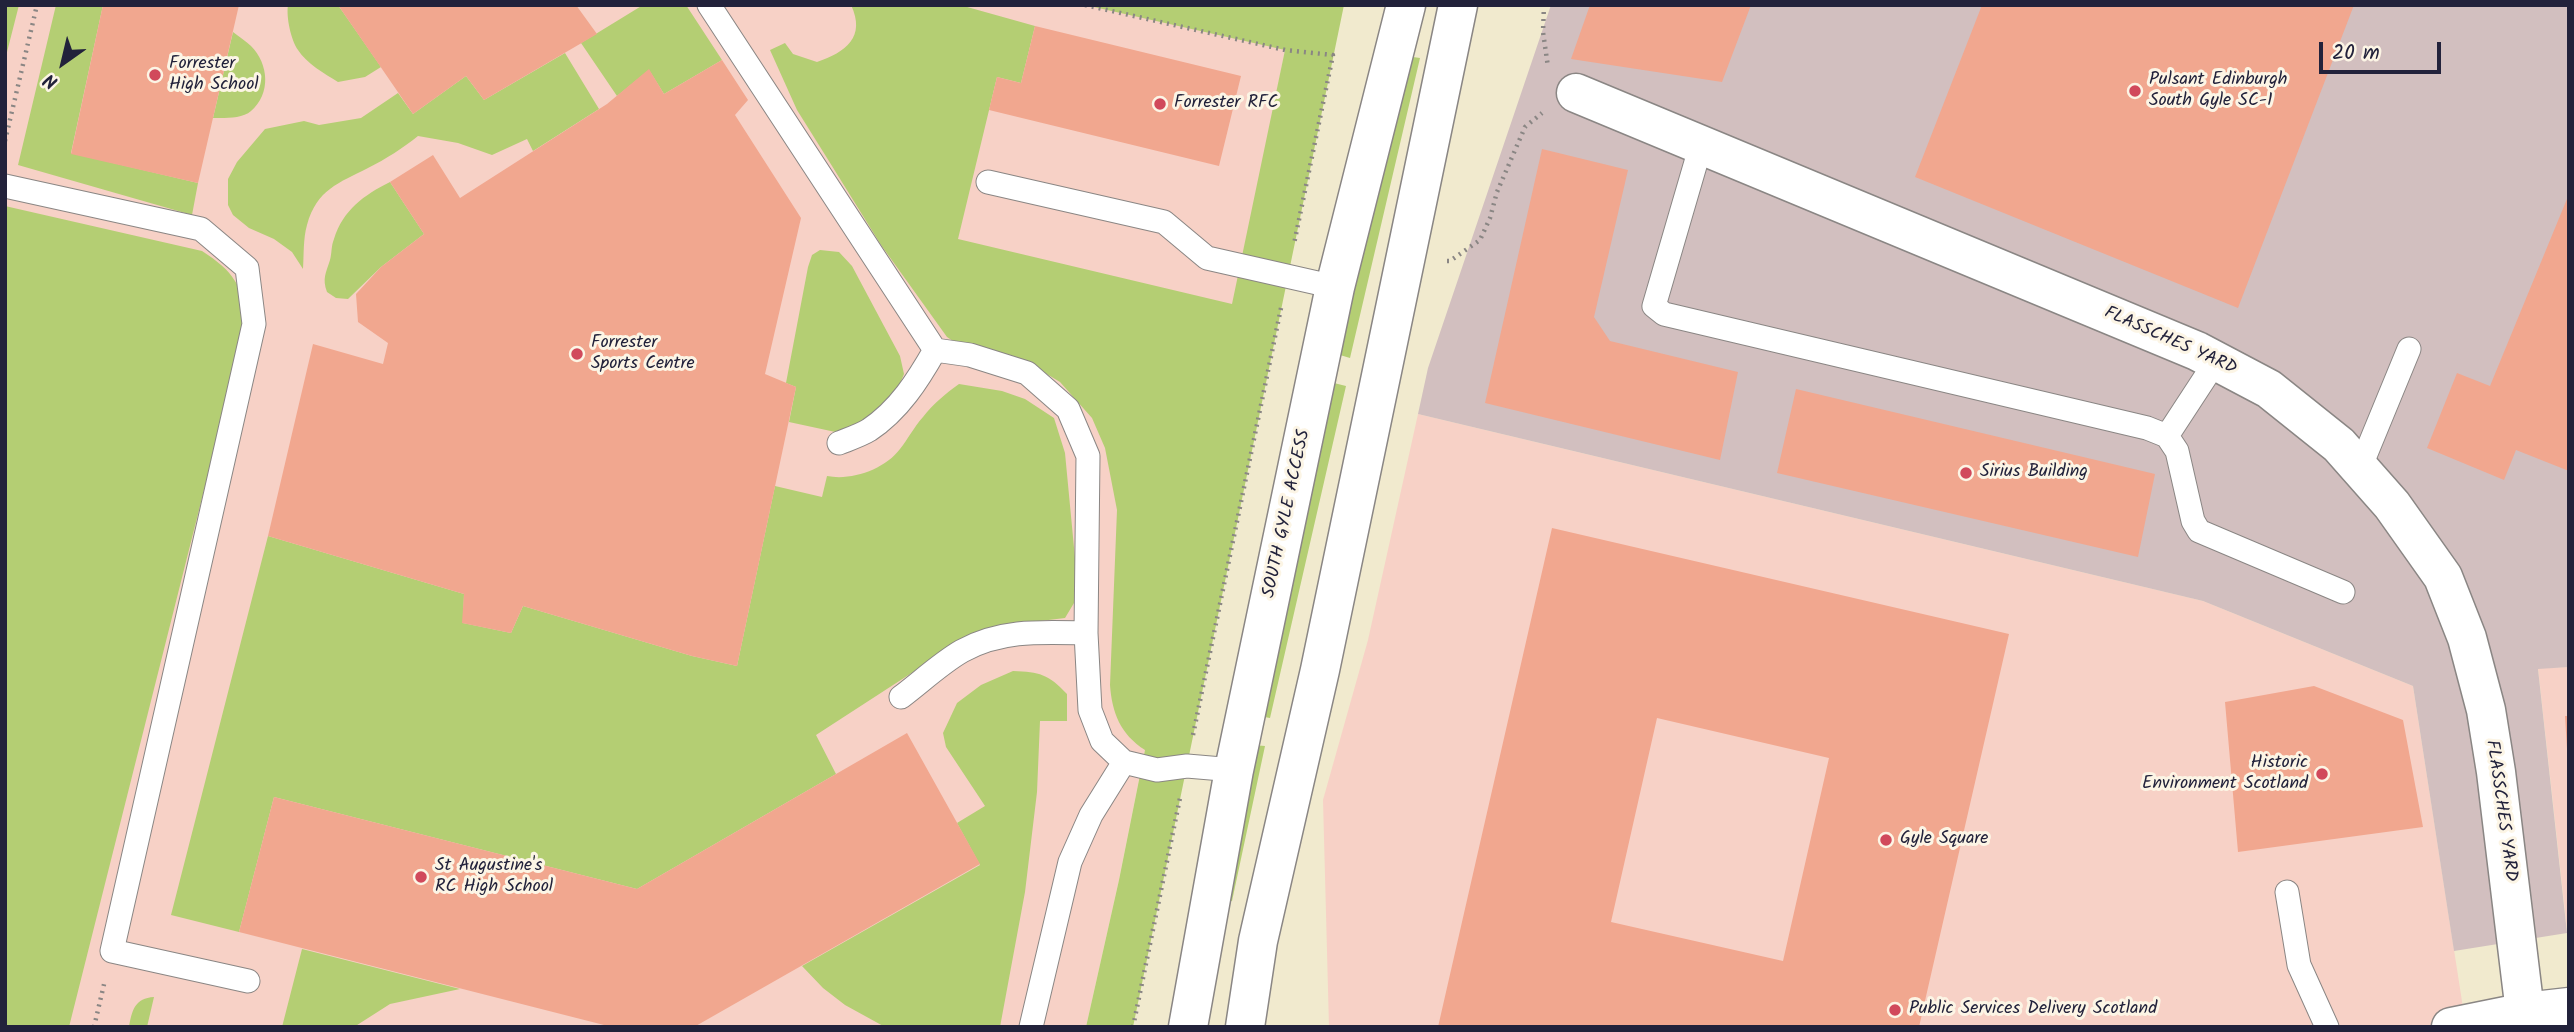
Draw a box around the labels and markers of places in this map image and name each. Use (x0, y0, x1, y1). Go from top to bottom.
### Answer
place label: Forrester High School (169, 54, 259, 96)
marker: Forrester High School (147, 67, 163, 83)
place label: Pulsant Edinburgh South Gyle SC-1 (2149, 70, 2287, 112)
marker: Pulsant Edinburgh South Gyle SC-1 (2127, 83, 2143, 99)
place label: Forrester RFC (1174, 93, 1278, 115)
marker: Forrester RFC (1152, 96, 1168, 112)
place label: Forrester Sports Centre (591, 333, 695, 376)
marker: Forrester Sports Centre (569, 346, 585, 362)
place label: Sirius Building (1980, 462, 2088, 484)
marker: Sirius Building (1958, 465, 1974, 481)
place label: Historic Environment Scotland (2142, 753, 2308, 796)
marker: Historic Environment Scotland (2314, 766, 2330, 782)
place label: Gyle Square (1900, 829, 1988, 851)
marker: Gyle Square (1878, 832, 1894, 848)
place label: St Augustine's RC High School (435, 856, 553, 898)
marker: St Augustine's RC High School (413, 869, 429, 885)
place label: Public Services Delivery Scotland (1909, 999, 2157, 1021)
marker: Public Services Delivery Scotland (1887, 1002, 1903, 1018)

